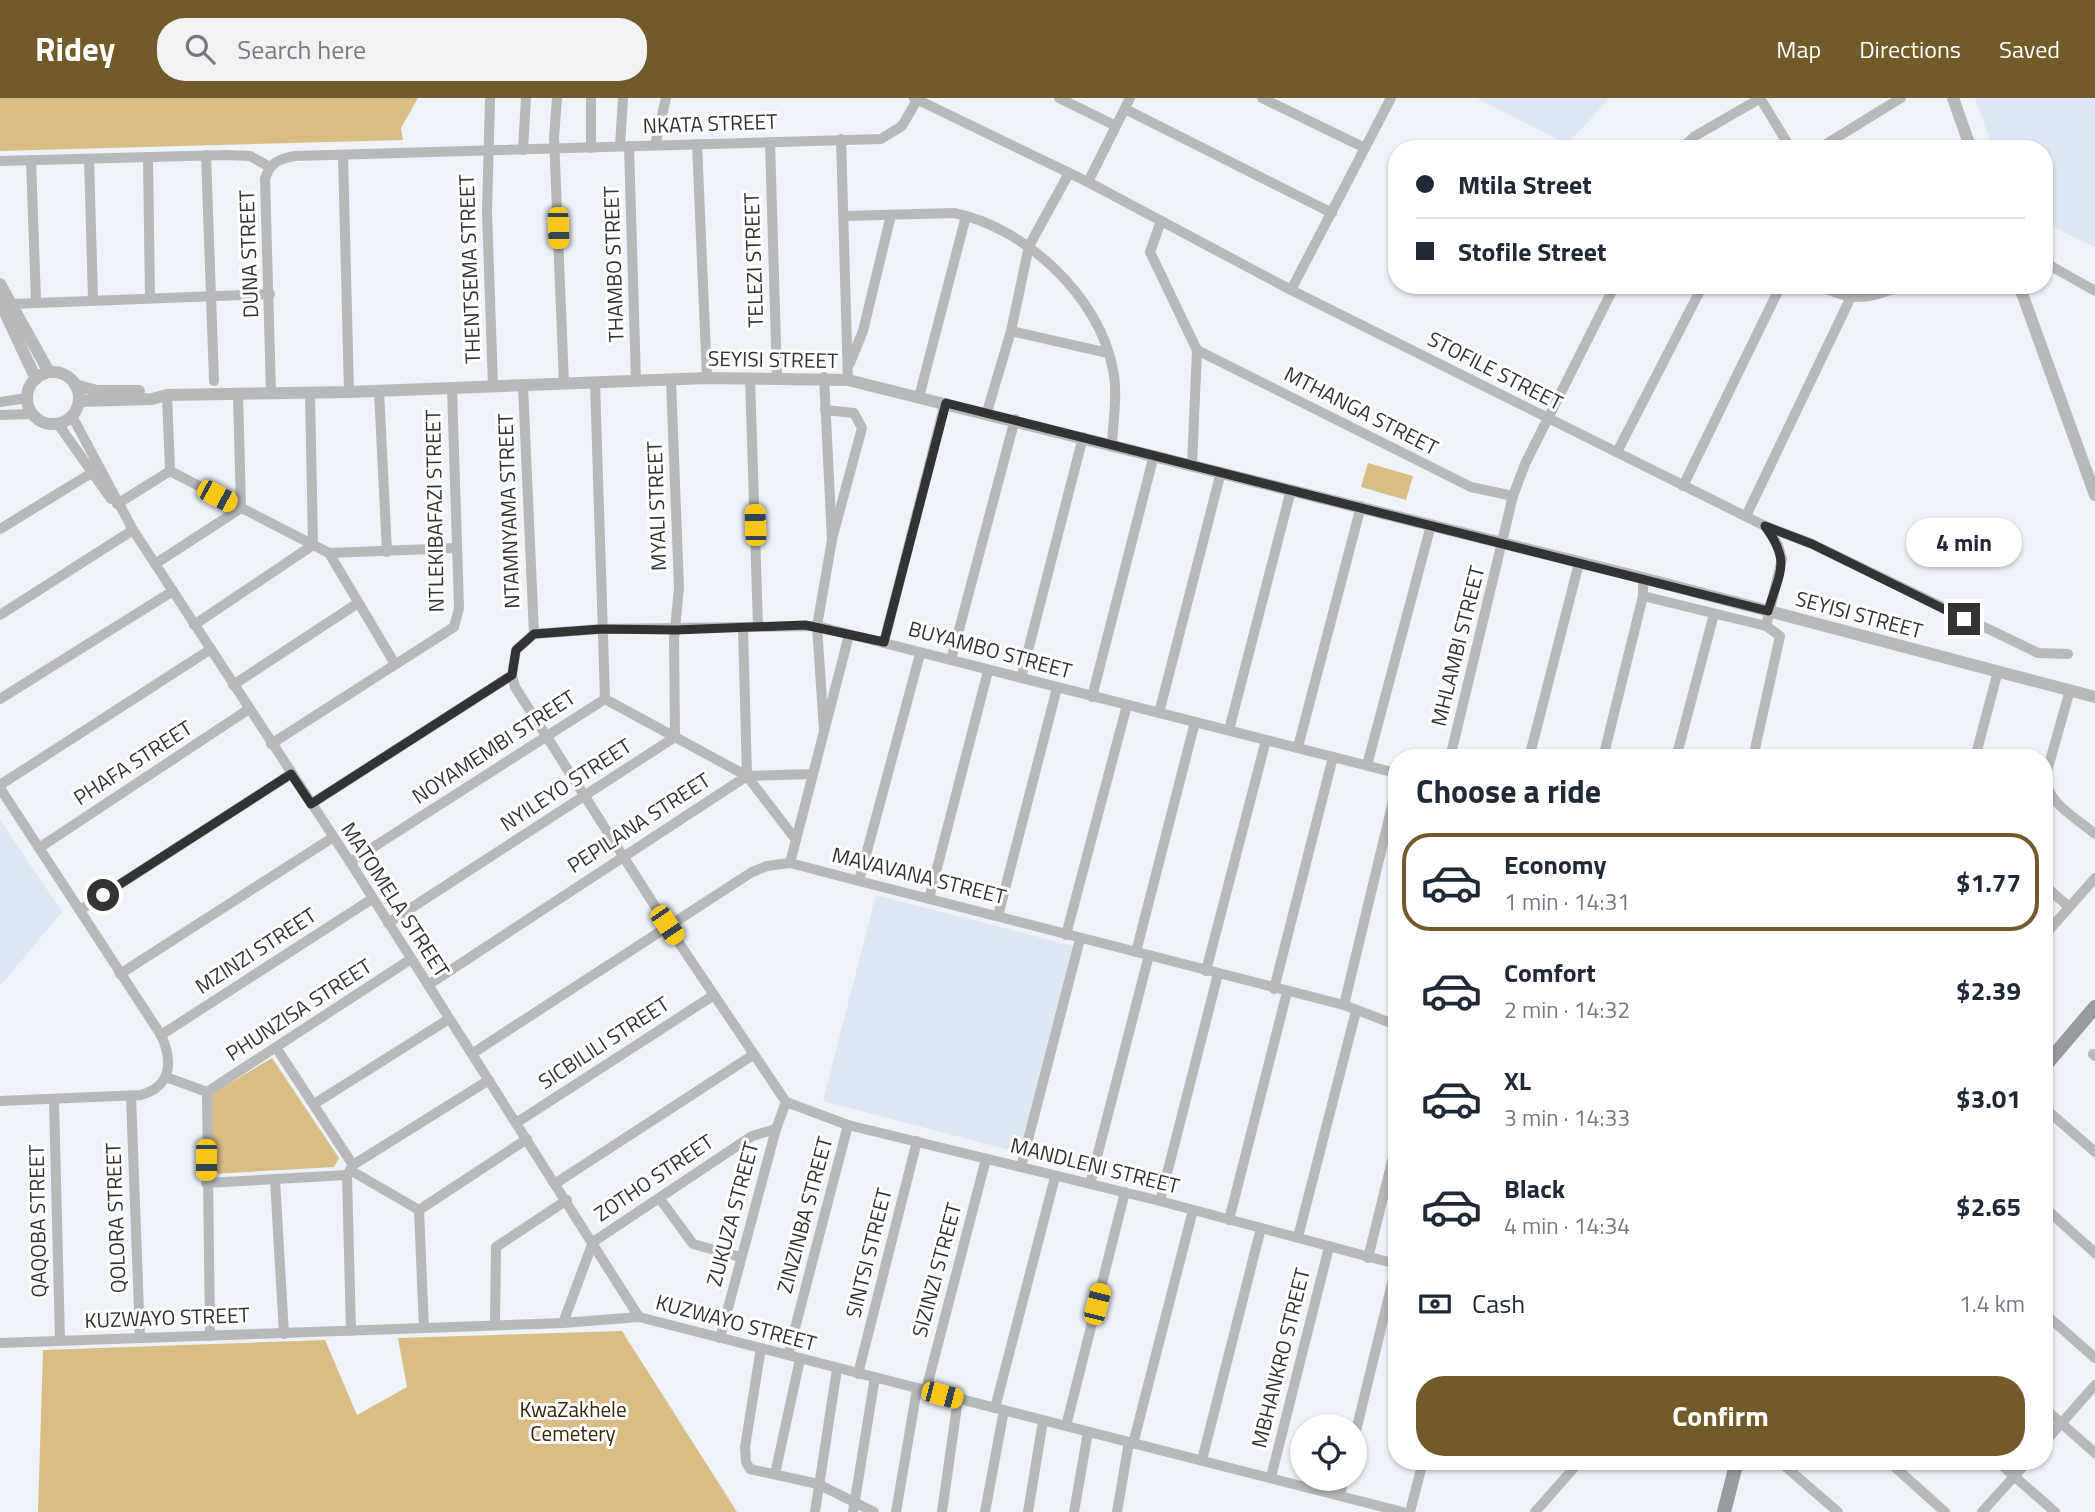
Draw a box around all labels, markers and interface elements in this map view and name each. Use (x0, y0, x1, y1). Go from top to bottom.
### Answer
search box (157, 18, 647, 81)
text: Ridey (35, 24, 115, 74)
icon: search (181, 30, 219, 68)
text: Search here (237, 30, 366, 69)
text: Map (1776, 31, 1821, 67)
text: Directions (1859, 31, 1961, 67)
text: Saved (1999, 31, 2060, 67)
street label: NKATA STREET (642, 105, 778, 141)
text: Mtila Street (1458, 165, 1592, 204)
street label: THENTSEMA STREET (450, 174, 488, 364)
street label: THAMBO STREET (594, 185, 632, 343)
street label: DUNA STREET (230, 189, 266, 319)
street label: TELEZI STREET (735, 192, 771, 328)
car (547, 207, 570, 249)
text: Stofile Street (1458, 232, 1606, 271)
street label: STOFILE STREET (1422, 322, 1569, 418)
street label: SEYISI STREET (708, 342, 838, 376)
street label: MTHANGA STREET (1279, 357, 1444, 463)
street label: NTLEKIBAFAZI STREET (416, 409, 452, 613)
street label: NTAMNYAMA STREET (489, 413, 527, 609)
street label: MYALI STREET (638, 441, 674, 572)
car (194, 477, 241, 515)
car (744, 504, 767, 546)
callout: 4 min (1906, 518, 2022, 566)
text: 4 min (1936, 525, 1992, 560)
street label: MHLAMBI STREET (1422, 562, 1492, 729)
street label: SEYISI STREET (1792, 582, 1926, 646)
route end (1948, 603, 1980, 635)
street label: BUYAMBO STREET (905, 612, 1076, 686)
street label: NOYAMEMBI STREET (405, 681, 582, 811)
street label: PHAFA STREET (67, 712, 198, 813)
street label: NYILEYO STREET (493, 730, 638, 839)
street label: PEPILANA STREET (560, 764, 716, 881)
text: Choose a ride (1416, 767, 1601, 815)
street label: MATOMELA STREET (333, 815, 458, 984)
street label: MAVAVANA STREET (829, 838, 1010, 912)
text: Economy (1504, 845, 1606, 884)
icon: car (1420, 851, 1483, 914)
text: $1.77 (1956, 863, 2021, 902)
route start (87, 879, 119, 911)
text: 1 min · 14:31 (1504, 884, 1630, 919)
street label: MZINZI STREET (188, 899, 322, 1001)
car (647, 902, 688, 948)
street label: PHUNZISA STREET (219, 950, 378, 1069)
text: Comfort (1504, 953, 1596, 992)
icon: car (1420, 959, 1483, 1022)
text: $2.39 (1956, 971, 2021, 1010)
street label: SICBILILI STREET (532, 988, 675, 1097)
text: 2 min · 14:32 (1504, 992, 1630, 1027)
text: XL (1504, 1061, 1531, 1100)
icon: car (1420, 1067, 1483, 1130)
text: $3.01 (1956, 1079, 2021, 1118)
text: 3 min · 14:33 (1504, 1100, 1630, 1135)
street label: ZOTHO STREET (587, 1125, 720, 1229)
street label: MANDLENI STREET (1007, 1129, 1183, 1202)
street label: ZINZINBA STREET (768, 1133, 840, 1297)
street label: ZUKUZA STREET (697, 1138, 767, 1289)
car (196, 1139, 217, 1181)
street label: QOLORA STREET (96, 1142, 134, 1294)
street label: QAQOBA STREET (20, 1144, 54, 1298)
text: Black (1504, 1169, 1565, 1208)
icon: car (1420, 1175, 1483, 1238)
street label: SINTSI STREET (836, 1185, 900, 1321)
text: $2.65 (1956, 1187, 2021, 1226)
street label: SIZINZI STREET (903, 1199, 969, 1340)
text: 4 min · 14:34 (1504, 1208, 1630, 1243)
street label: MBHANKRO STREET (1242, 1264, 1318, 1451)
car (1082, 1281, 1113, 1327)
text: Cash (1472, 1284, 1525, 1323)
street label: KUZWAYO STREET (652, 1285, 820, 1359)
icon: cash (1416, 1285, 1454, 1323)
text: 1.4 km (1959, 1286, 2025, 1321)
street label: KUZWAYO STREET (84, 1298, 250, 1336)
button: Confirm (1416, 1376, 2025, 1456)
car (919, 1379, 966, 1411)
park label: KwaZakhele Cemetery (519, 1393, 627, 1449)
map controls (1290, 1414, 1367, 1491)
button: locate (1290, 1414, 1367, 1491)

